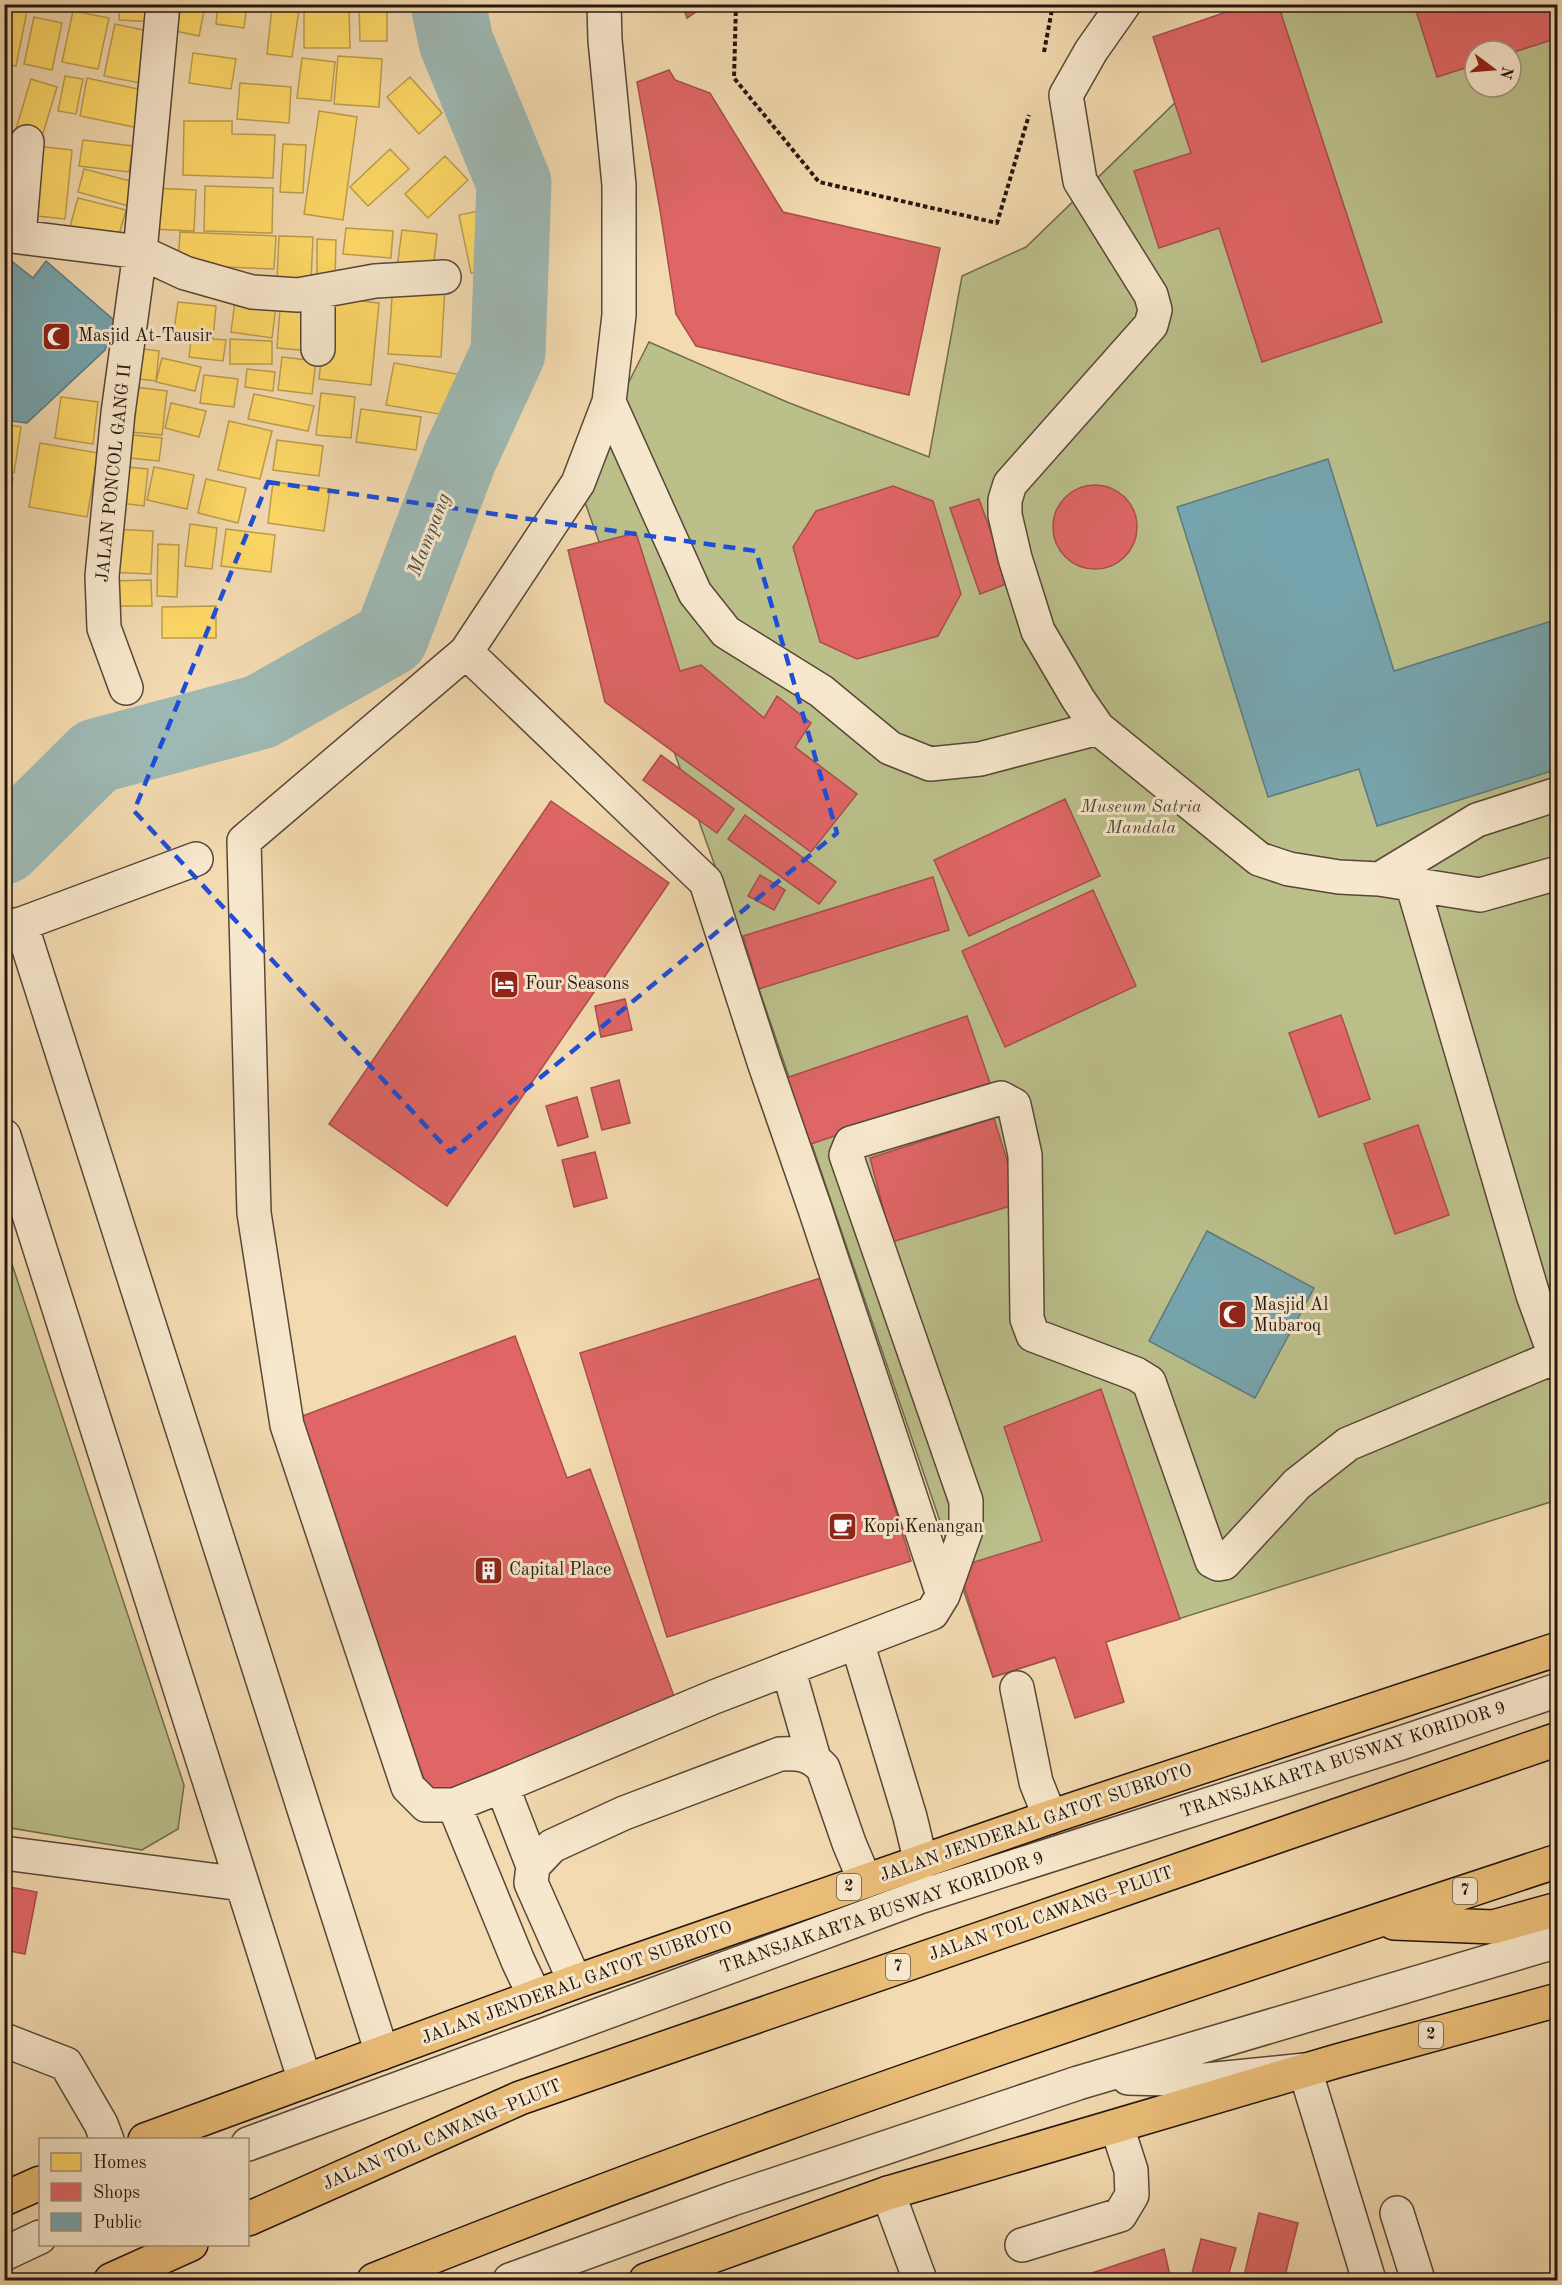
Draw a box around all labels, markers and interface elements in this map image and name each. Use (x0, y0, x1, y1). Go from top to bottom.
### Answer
north arrow (1463, 39, 1523, 99)
text: N (1496, 64, 1515, 81)
mosque icon: Masjid At-Tausir (41, 320, 73, 352)
place label: Masjid At-Tausir (78, 327, 213, 345)
street label: JALAN PONCOL GANG II (94, 363, 134, 583)
water label: Mampang (405, 490, 455, 580)
park label: Museum Satria Mandala (1079, 798, 1202, 837)
hotel icon: Four Seasons (488, 968, 520, 1000)
place label: Four Seasons (525, 975, 630, 993)
place label: Masjid Al Mubaroq (1253, 1296, 1329, 1335)
mosque icon: Masjid Al Mubaroq (1216, 1299, 1248, 1331)
cafe icon: Kopi Kenangan (826, 1511, 858, 1543)
place label: Kopi Kenangan (863, 1518, 984, 1536)
building icon: Capital Place (472, 1554, 504, 1586)
place label: Capital Place (509, 1561, 611, 1579)
street label: TRANSJAKARTA BUSWAY KORIDOR 9 (1178, 1699, 1508, 1821)
street label: JALAN JENDERAL GATOT SUBROTO (877, 1761, 1195, 1885)
street label: TRANSJAKARTA BUSWAY KORIDOR 9 (718, 1849, 1046, 1977)
street label: JALAN TOL CAWANG–PLUIT (927, 1864, 1175, 1964)
road number: 2 (837, 1874, 861, 1900)
road number: 7 (1453, 1878, 1477, 1904)
street label: JALAN JENDERAL GATOT SUBROTO (419, 1918, 735, 2048)
road number: 7 (886, 1954, 910, 1980)
road number: 2 (1419, 2022, 1443, 2048)
street label: JALAN TOL CAWANG–PLUIT (320, 2076, 564, 2194)
legend (39, 2138, 249, 2246)
text: Homes (93, 2154, 147, 2172)
text: Shops (93, 2184, 140, 2202)
text: Public (93, 2214, 142, 2232)

